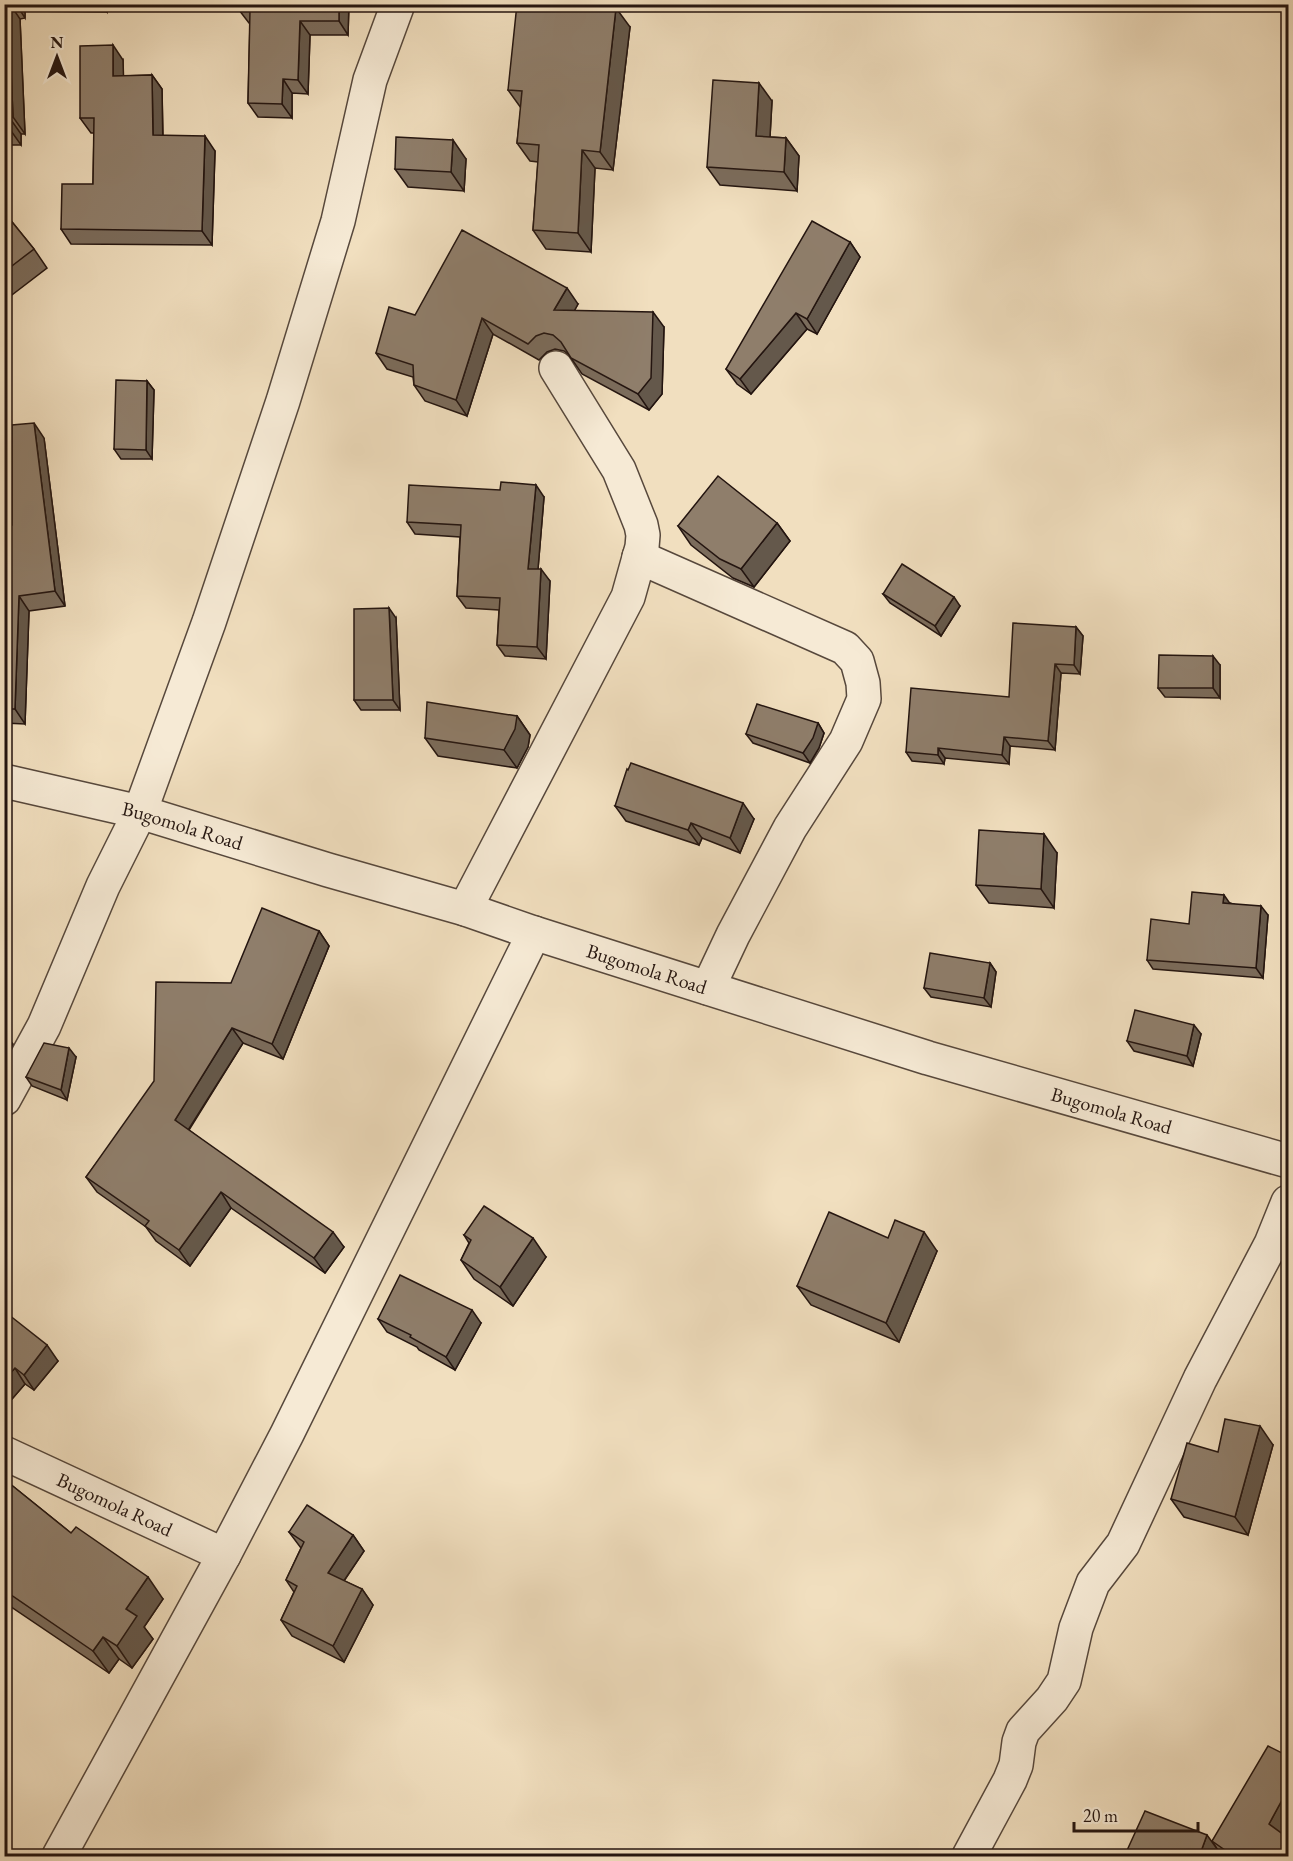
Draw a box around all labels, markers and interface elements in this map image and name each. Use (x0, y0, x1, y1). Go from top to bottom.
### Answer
north arrow (27, 27, 87, 87)
text: N (51, 32, 64, 53)
street label: Bugomola Road (120, 795, 247, 856)
street label: Bugomola Road (583, 938, 711, 1000)
street label: Bugomola Road (1048, 1081, 1176, 1140)
street label: Bugomola Road (53, 1466, 178, 1543)
scale bar (1074, 1795, 1198, 1833)
text: 20 m (1083, 1804, 1118, 1827)

